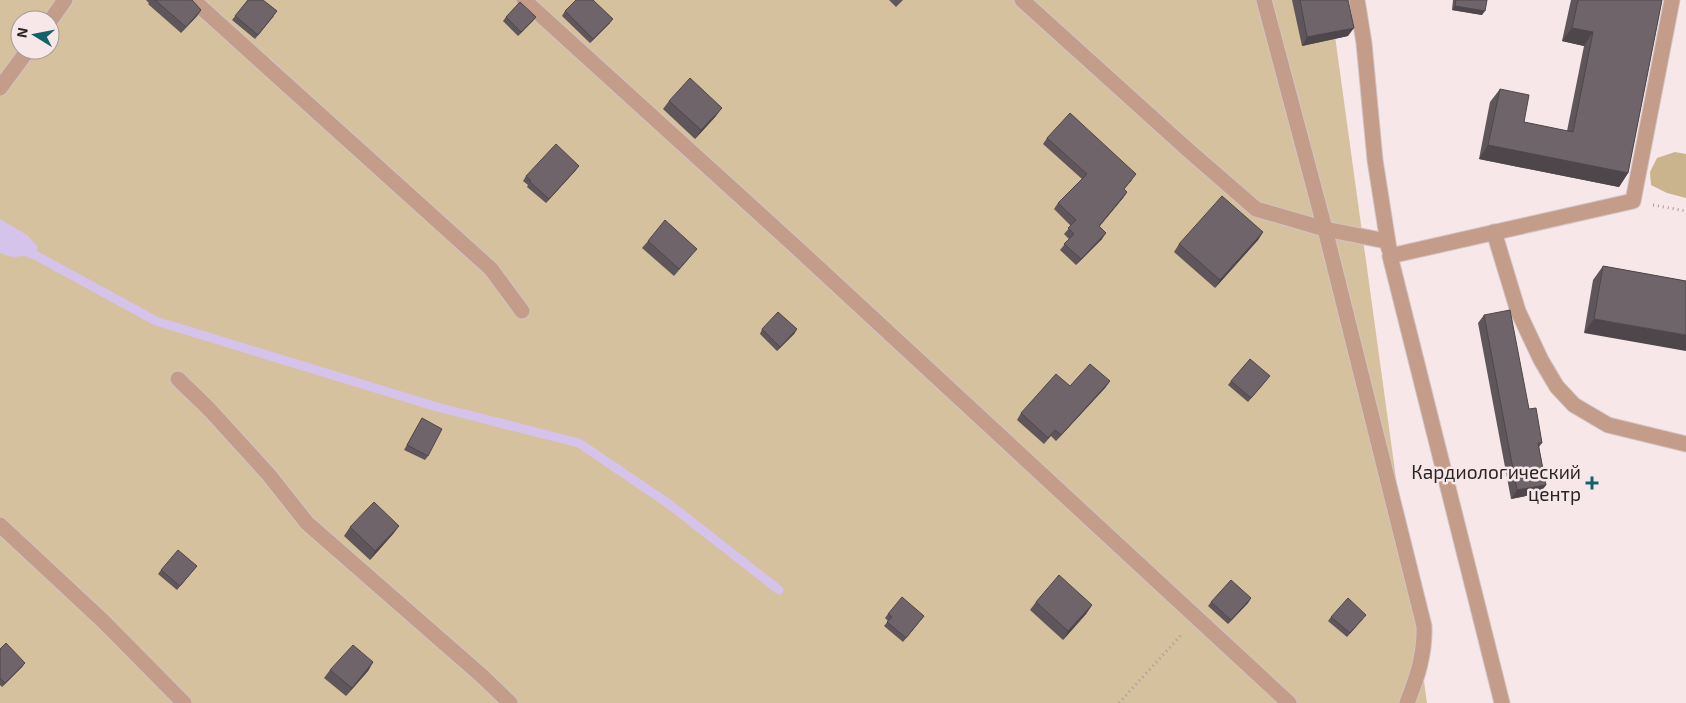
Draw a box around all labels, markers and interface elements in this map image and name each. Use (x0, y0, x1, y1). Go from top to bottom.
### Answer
north arrow (10, 10, 60, 60)
text: N (12, 26, 31, 39)
place label: Кардиологический центр (1411, 460, 1581, 505)
marker: Кардиологический центр (1585, 476, 1599, 490)

